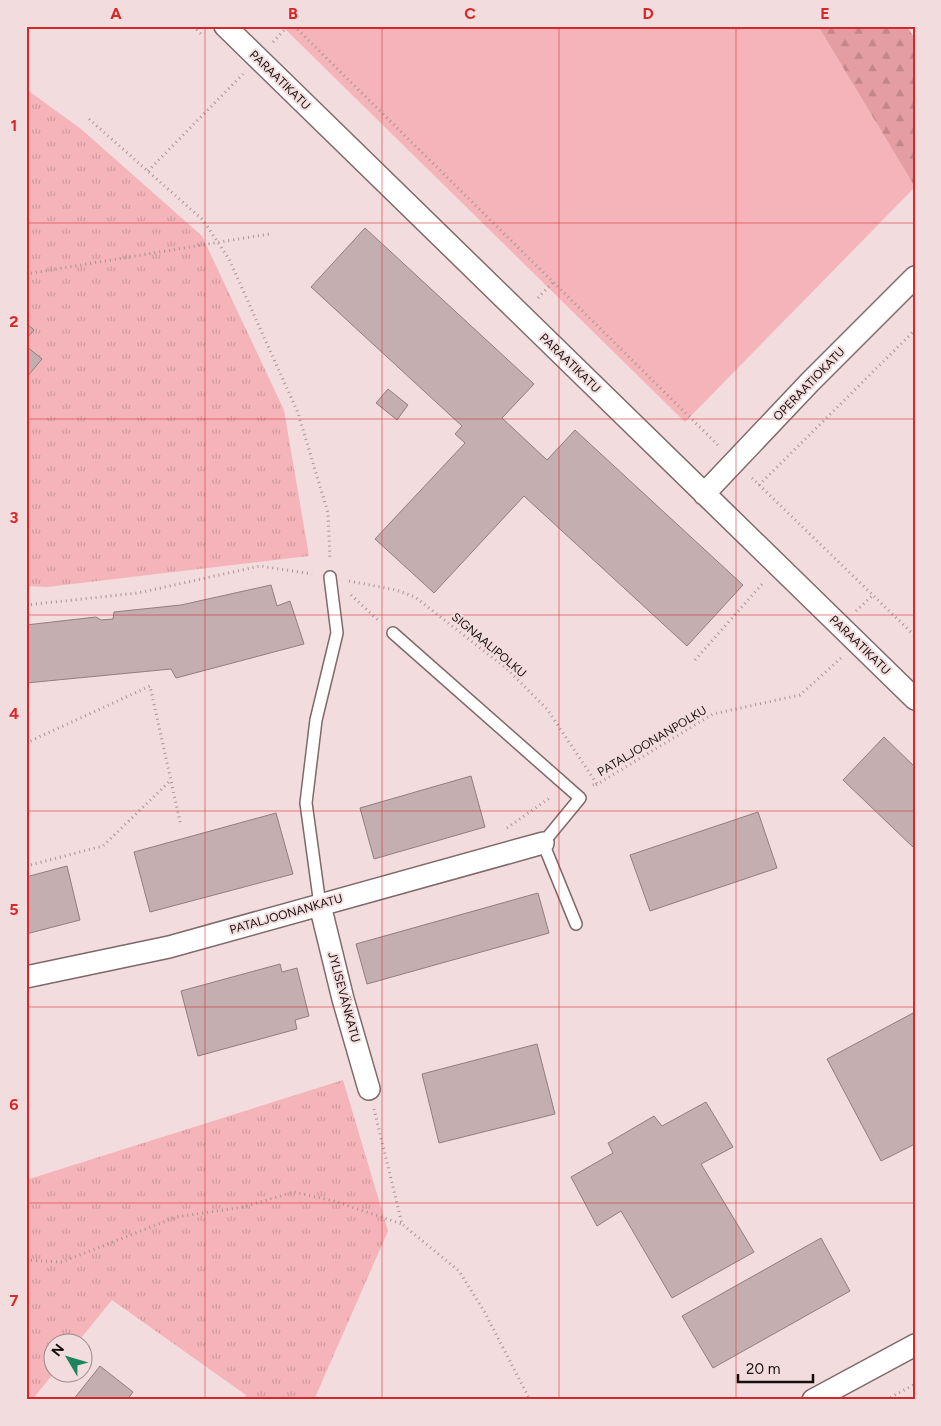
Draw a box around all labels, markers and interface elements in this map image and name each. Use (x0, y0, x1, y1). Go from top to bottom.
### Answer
text: A (110, 4, 122, 23)
text: B (288, 4, 298, 23)
text: C (464, 4, 476, 23)
text: D (642, 4, 654, 23)
text: E (820, 4, 830, 23)
street label: PARAATIKATU (247, 48, 313, 112)
text: 1 (11, 116, 17, 135)
text: 2 (9, 312, 19, 331)
street label: PARAATIKATU (537, 331, 603, 395)
street label: OPERAATIOKATU (770, 344, 848, 424)
text: 3 (10, 508, 19, 527)
street label: SIGNAALIPOLKU (449, 610, 529, 680)
street label: PARAATIKATU (827, 613, 893, 677)
street label: PATALJOONANPOLKU (595, 703, 709, 779)
text: 4 (9, 704, 19, 723)
street label: PATALJOONANKATU (228, 891, 344, 937)
text: 5 (9, 900, 19, 919)
street label: JYLISEVÄNKATU (325, 950, 363, 1044)
text: 6 (9, 1095, 19, 1114)
text: 7 (10, 1291, 19, 1310)
north arrow (42, 1334, 92, 1384)
text: N (48, 1341, 68, 1360)
scale bar (738, 1351, 814, 1383)
text: 20 m (746, 1360, 780, 1378)

